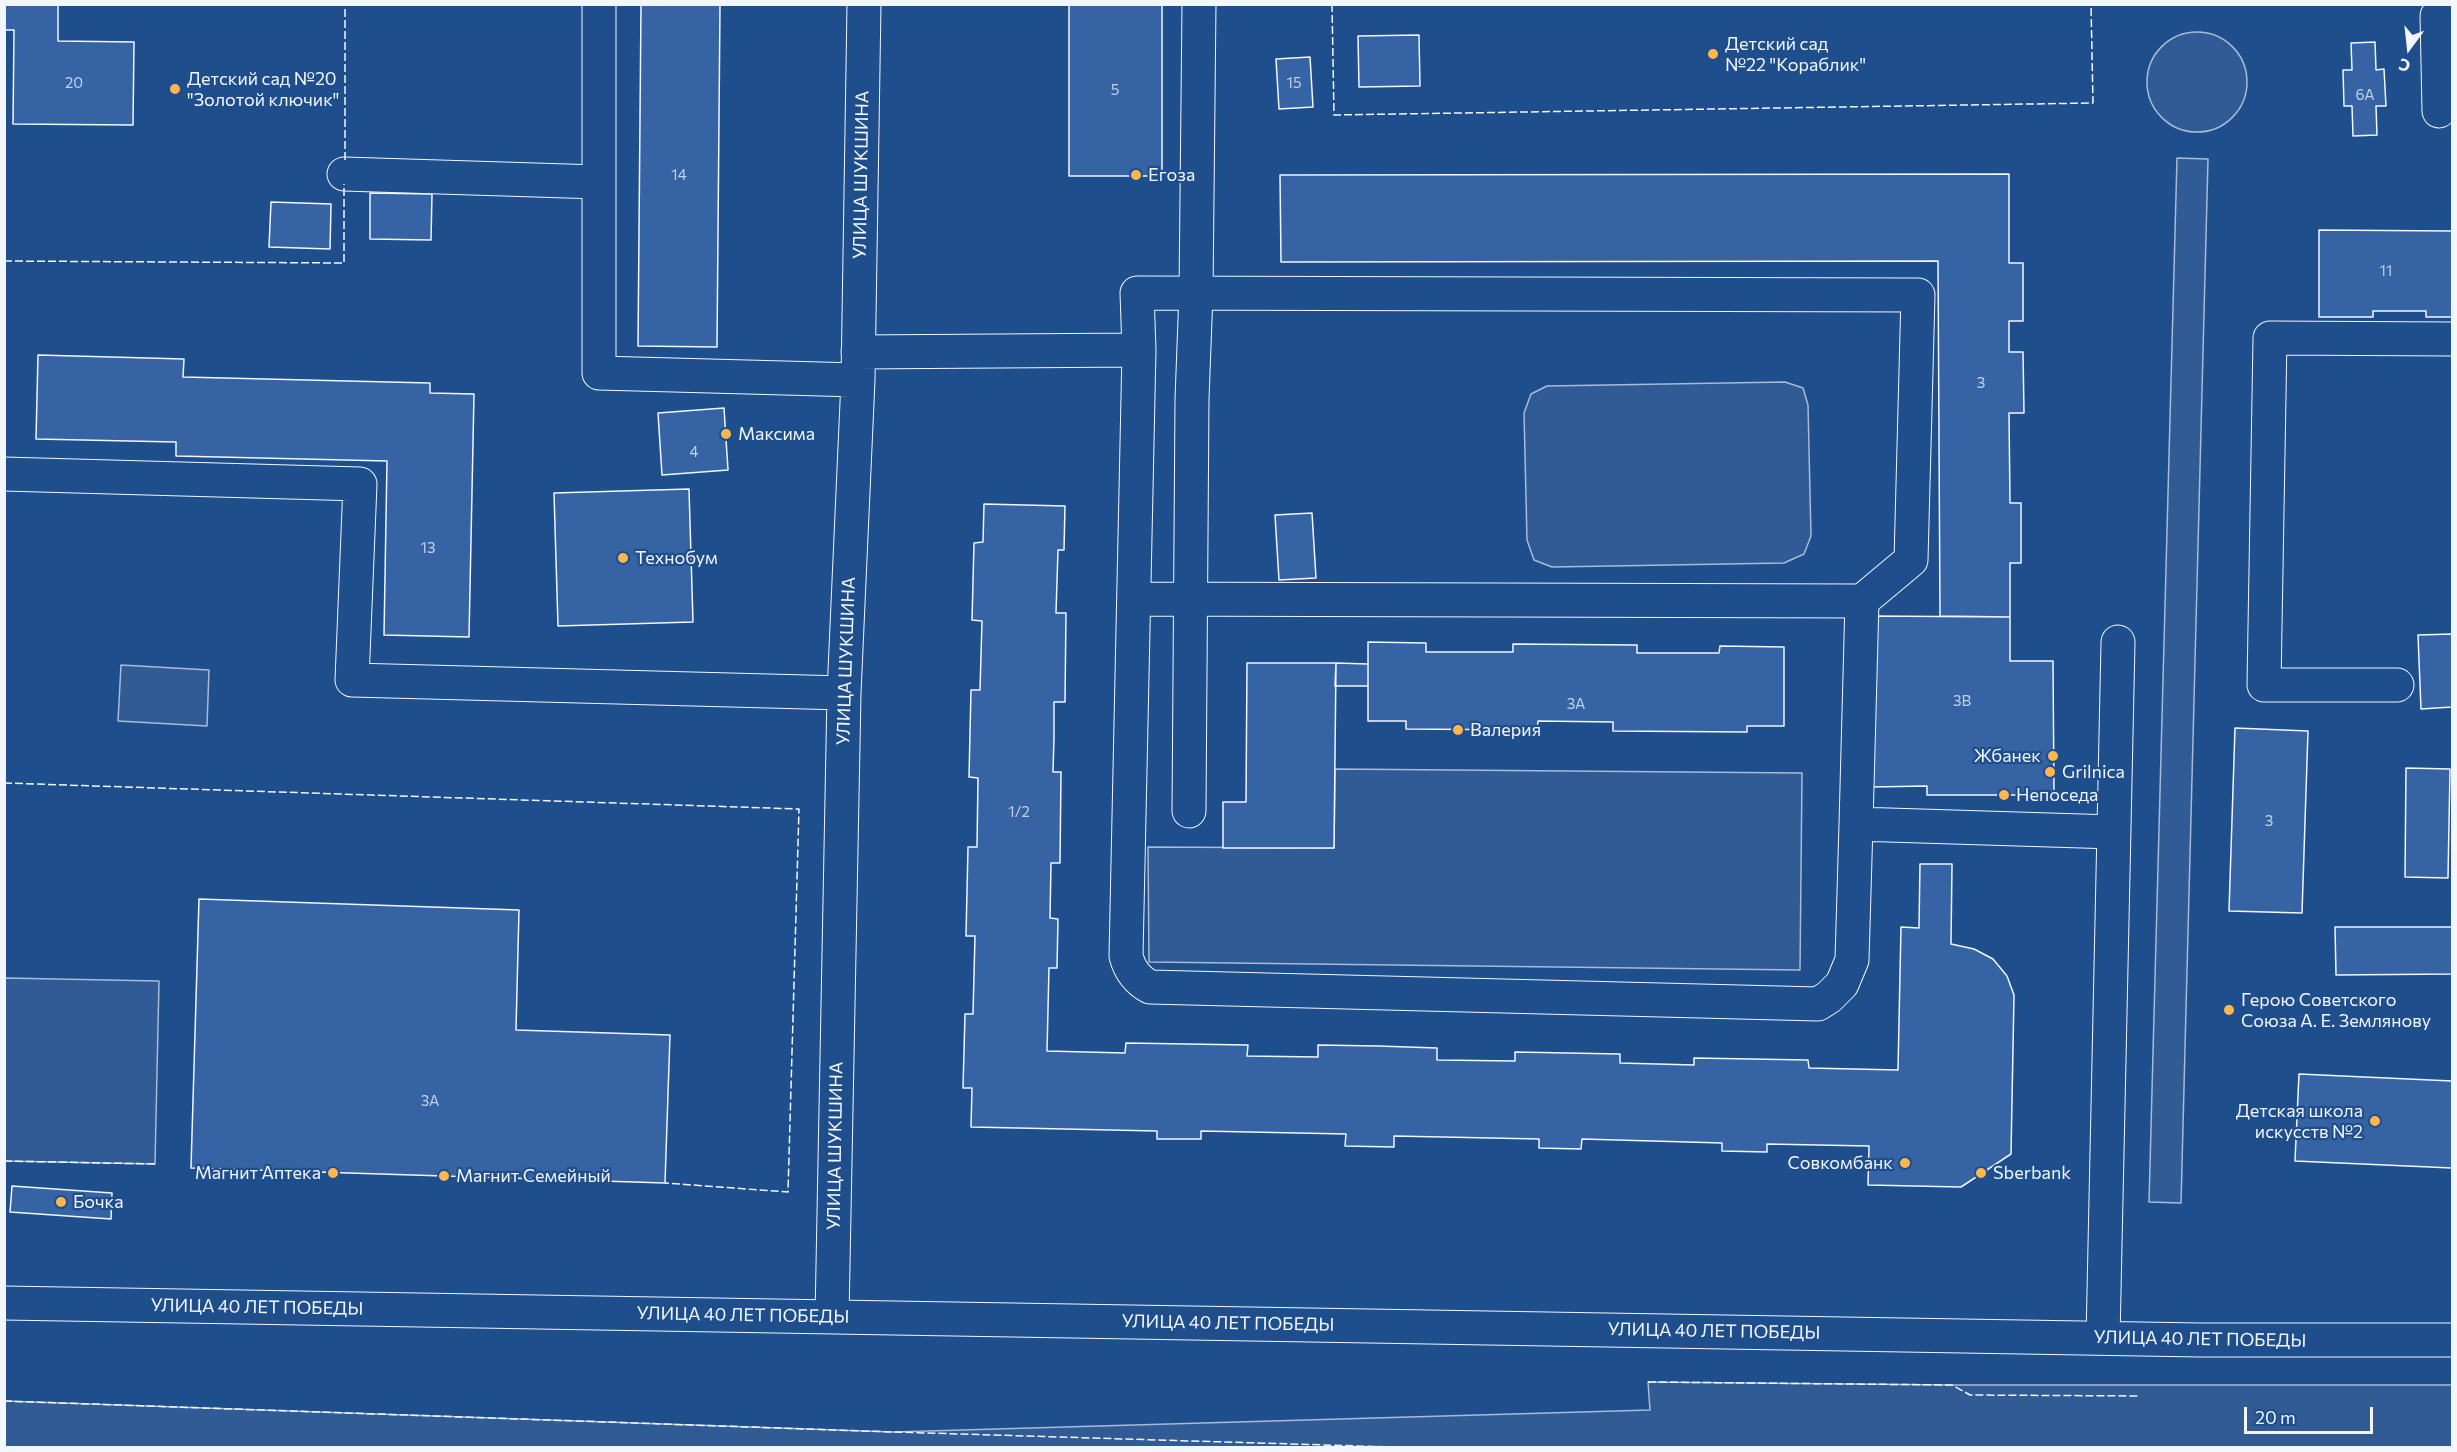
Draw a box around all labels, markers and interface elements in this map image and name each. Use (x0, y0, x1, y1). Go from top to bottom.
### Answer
north arrow (2379, 18, 2439, 78)
place label: Детский сад №22 "Кораблик" (1725, 33, 1866, 76)
marker: Детский сад №22 "Кораблик" (1706, 47, 1720, 61)
text: С (2396, 55, 2412, 76)
place label: Детский сад №20 "Золотой ключик" (187, 68, 339, 110)
house number: 20 (65, 74, 83, 92)
house number: 15 (1286, 74, 1302, 92)
house number: 5 (1111, 81, 1119, 99)
marker: Детский сад №20 "Золотой ключик" (168, 82, 182, 96)
house number: 6А (2355, 86, 2375, 104)
street label: УЛИЦА ШУКШИНА (849, 91, 873, 259)
place label: Егоза (1148, 164, 1195, 186)
house number: 14 (671, 166, 687, 184)
marker: Егоза (1129, 168, 1143, 182)
house number: 11 (2380, 262, 2392, 280)
house number: 3 (1977, 374, 1985, 392)
place label: Максима (738, 423, 815, 445)
marker: Максима (719, 427, 733, 441)
house number: 4 (690, 443, 698, 461)
house number: 13 (421, 539, 435, 557)
place label: Технобум (635, 547, 718, 569)
marker: Технобум (616, 551, 630, 565)
street label: УЛИЦА ШУКШИНА (832, 576, 860, 746)
house number: 3В (1953, 692, 1971, 710)
house number: 3А (1567, 695, 1585, 713)
place label: Валерия (1470, 719, 1541, 741)
marker: Валерия (1451, 723, 1465, 737)
place label: Жбанек (1973, 745, 2041, 767)
marker: Жбанек (2046, 749, 2060, 763)
place label: Grilnica (2062, 761, 2125, 783)
marker: Grilnica (2043, 765, 2057, 779)
place label: Непоседа (2016, 784, 2098, 806)
marker: Непоседа (1997, 788, 2011, 802)
house number: 1/2 (1008, 803, 1030, 821)
house number: 3 (2265, 812, 2273, 830)
place label: Герою Советского Союза А. Е. Землянову (2241, 989, 2431, 1032)
marker: Герою Советского Союза А. Е. Землянову (2222, 1003, 2236, 1017)
street label: УЛИЦА ШУКШИНА (823, 1062, 847, 1230)
house number: 3А (421, 1092, 439, 1110)
place label: Детская школа искусств №2 (2236, 1100, 2363, 1142)
marker: Детская школа искусств №2 (2368, 1114, 2382, 1128)
place label: Совкомбанк (1787, 1152, 1893, 1174)
marker: Совкомбанк (1898, 1156, 1912, 1170)
place label: Магнит Аптека (195, 1162, 321, 1184)
place label: Sberbank (1993, 1162, 2071, 1184)
place label: Магнит Семейный (456, 1165, 611, 1187)
marker: Магнит Аптека (326, 1166, 340, 1180)
marker: Sberbank (1974, 1166, 1988, 1180)
marker: Магнит Семейный (437, 1169, 451, 1183)
place label: Бочка (73, 1191, 124, 1213)
marker: Бочка (54, 1195, 68, 1209)
street label: УЛИЦА 40 ЛЕТ ПОБЕДЫ (150, 1294, 364, 1320)
street label: УЛИЦА 40 ЛЕТ ПОБЕДЫ (636, 1302, 850, 1328)
street label: УЛИЦА 40 ЛЕТ ПОБЕДЫ (1121, 1310, 1335, 1336)
street label: УЛИЦА 40 ЛЕТ ПОБЕДЫ (1607, 1318, 1821, 1344)
street label: УЛИЦА 40 ЛЕТ ПОБЕДЫ (2093, 1326, 2307, 1352)
scale bar (2247, 1395, 2376, 1433)
text: 20 m (2255, 1406, 2296, 1428)

